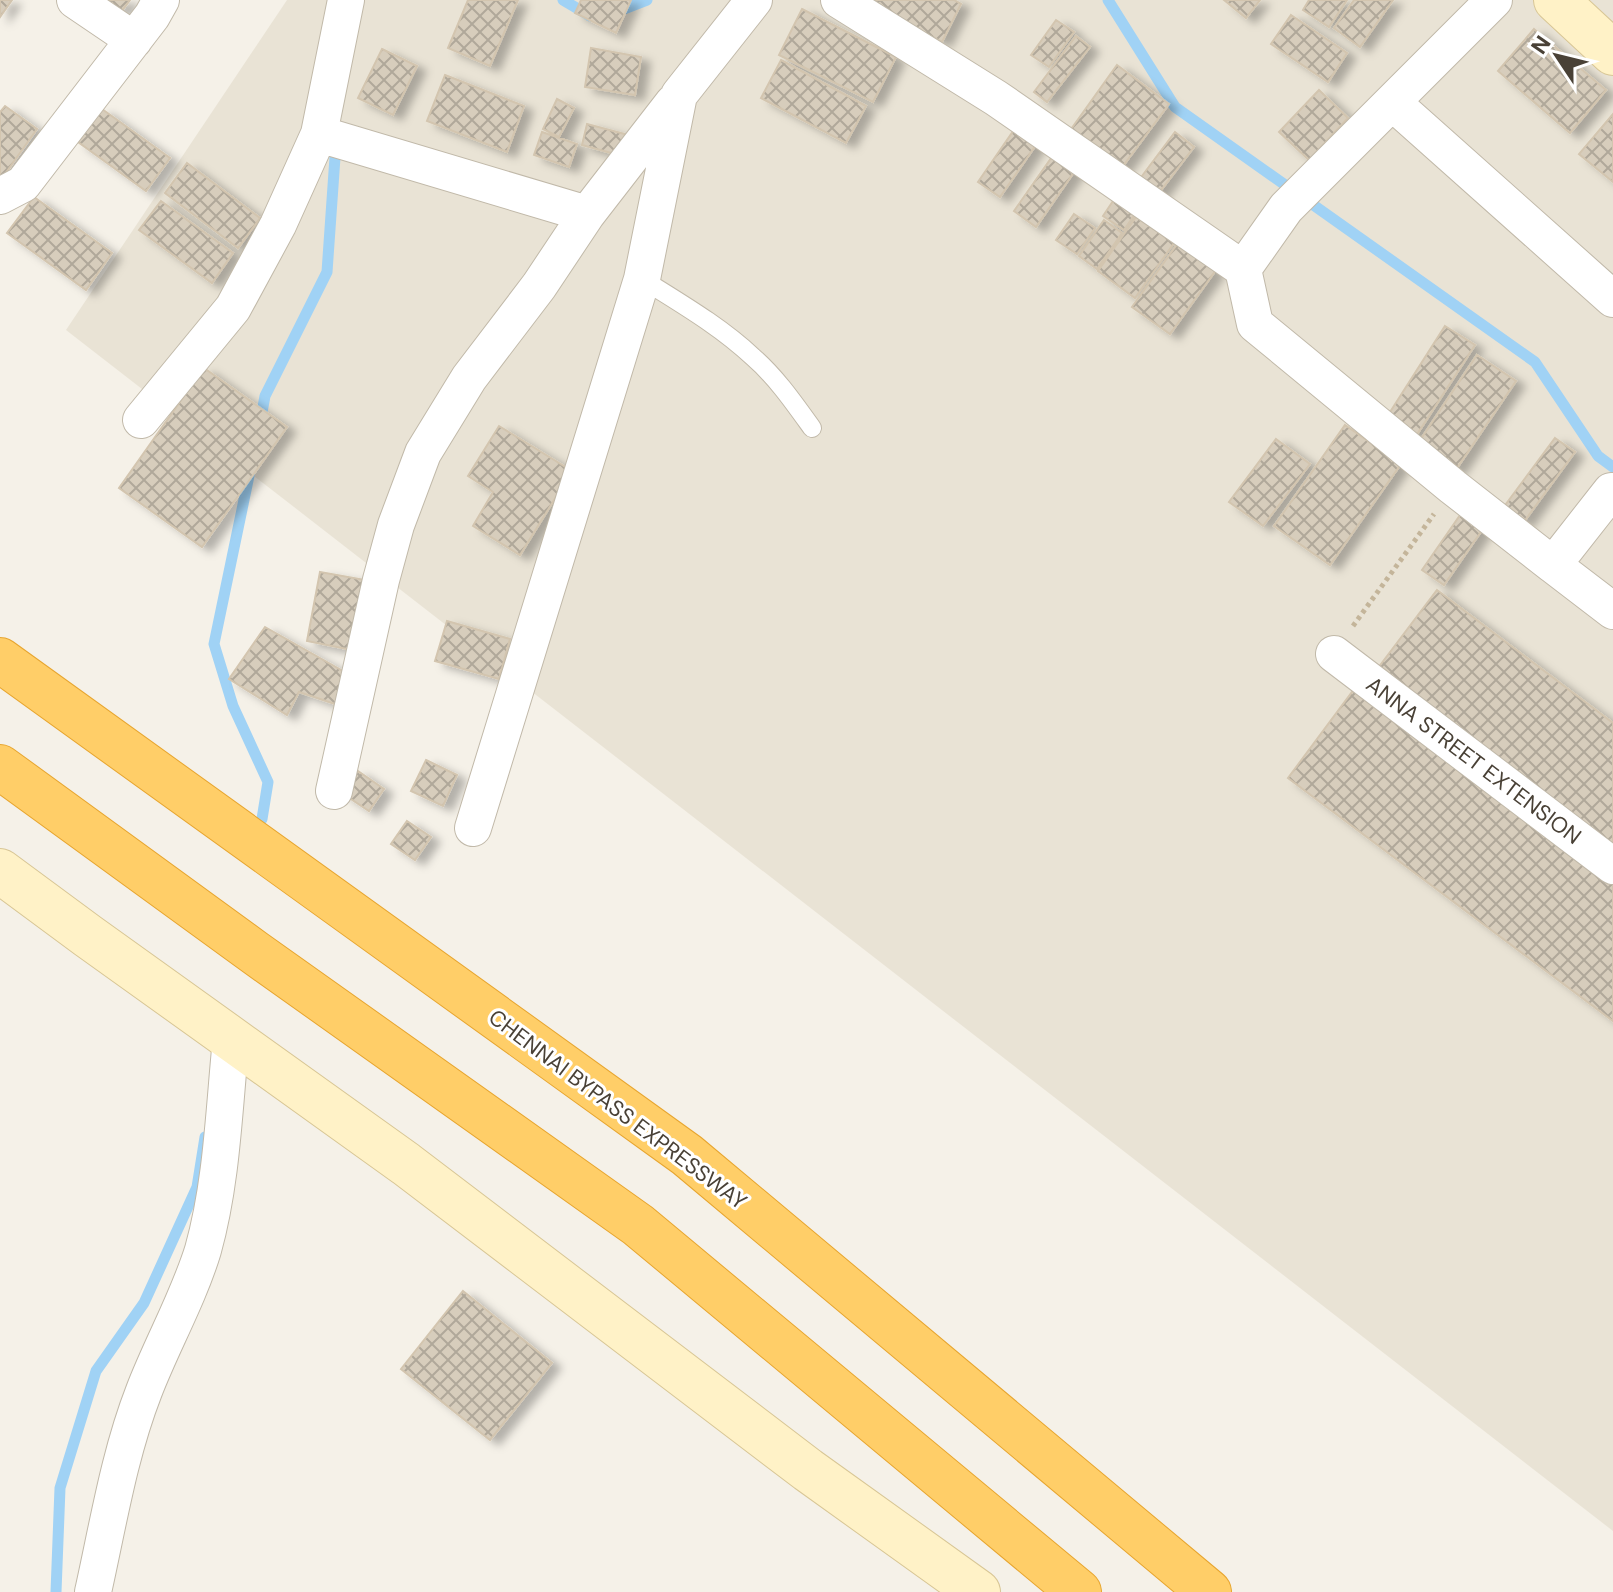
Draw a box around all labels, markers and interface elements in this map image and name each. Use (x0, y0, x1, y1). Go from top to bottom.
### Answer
north arrow (1517, 16, 1597, 96)
text: N (1525, 30, 1558, 60)
street label: ANNA STREET EXTENSION (1360, 670, 1587, 851)
street label: CHENNAI BYPASS EXPRESSWAY (483, 1003, 753, 1216)

